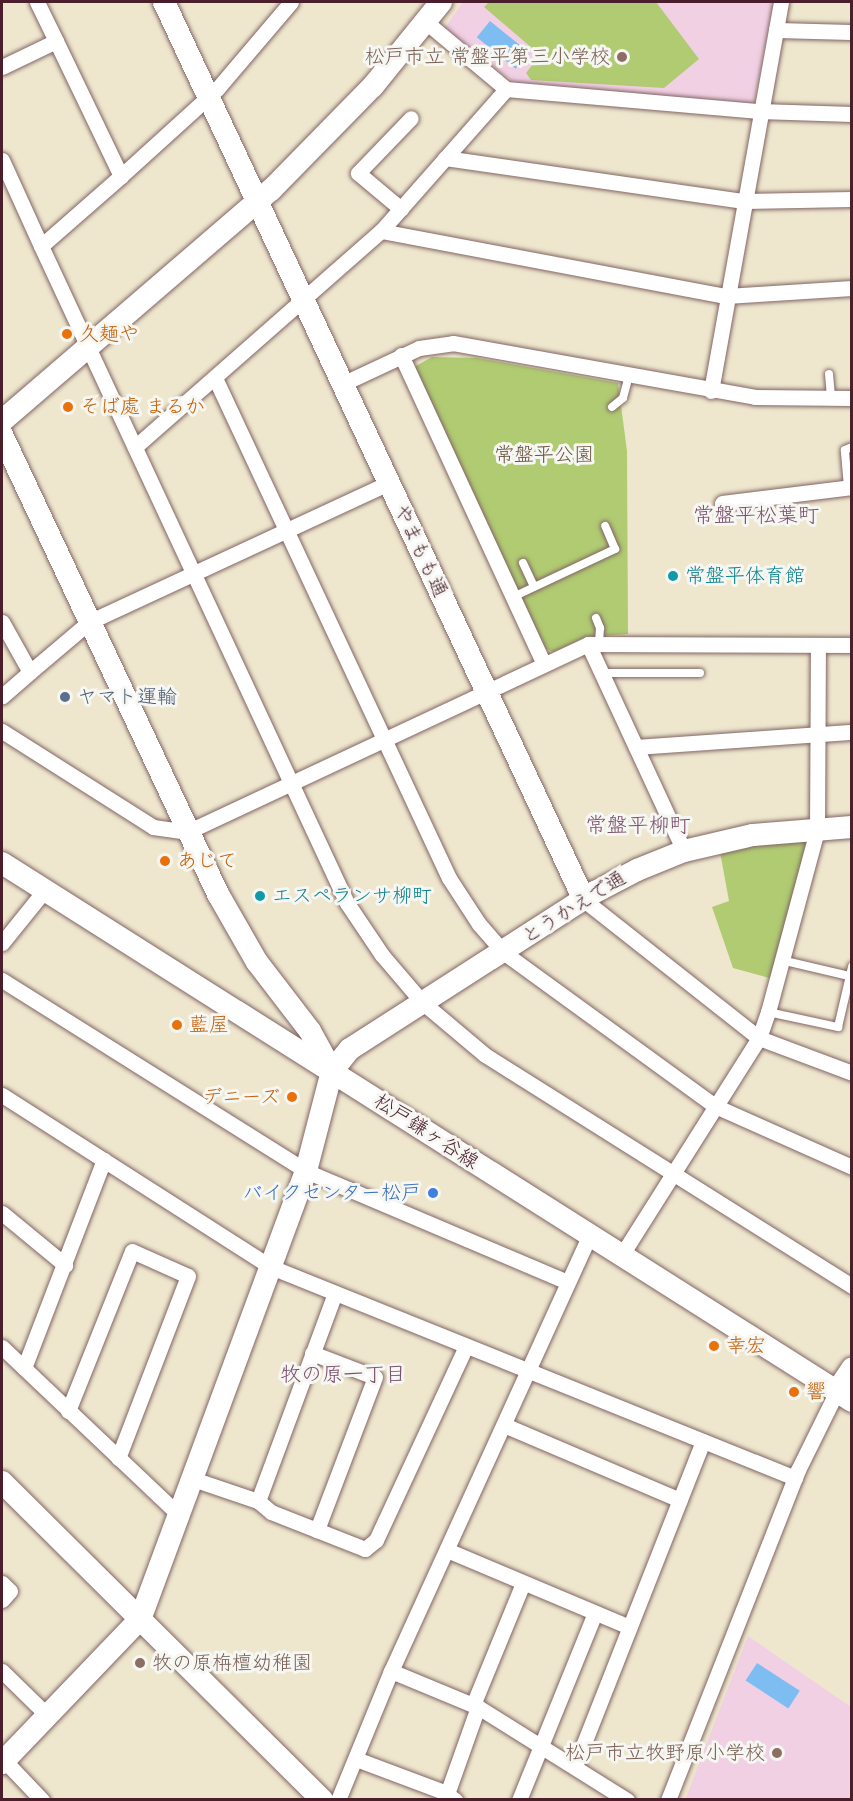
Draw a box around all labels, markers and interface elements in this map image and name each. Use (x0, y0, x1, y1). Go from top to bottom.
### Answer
place label: 松戸市立 常盤平第三小学校 (365, 45, 610, 69)
marker: 松戸市立 常盤平第三小学校 (615, 50, 629, 64)
place label: 久麺や (79, 322, 139, 346)
marker: 久麺や (60, 327, 74, 341)
place label: そば處 まるか (80, 395, 205, 419)
marker: そば處 まるか (61, 400, 75, 414)
park label: 常盤平公園 (494, 443, 594, 467)
street label: やまもも通 (388, 501, 452, 601)
district label: 常盤平松葉町 (693, 503, 819, 529)
place label: 常盤平体育館 (685, 564, 805, 588)
marker: 常盤平体育館 (666, 569, 680, 583)
place label: ヤマト運輸 (77, 685, 177, 709)
marker: ヤマト運輸 (58, 690, 72, 704)
district label: 常盤平柳町 (586, 813, 690, 839)
place label: あじて (177, 849, 237, 873)
marker: あじて (158, 854, 172, 868)
street label: とうかえで通 (517, 866, 631, 950)
place label: エスペランサ柳町 (272, 884, 432, 908)
marker: エスペランサ柳町 (253, 889, 267, 903)
place label: 藍屋 (189, 1013, 229, 1037)
marker: 藍屋 (170, 1018, 184, 1032)
place label: デニーズ (200, 1085, 280, 1109)
street label: 松戸鎌ヶ谷線 (369, 1089, 483, 1175)
marker: デニーズ (285, 1090, 299, 1104)
place label: バイクセンター松戸 (241, 1181, 421, 1205)
marker: バイクセンター松戸 (426, 1186, 440, 1200)
place label: 幸宏 (726, 1334, 766, 1358)
marker: 幸宏 (707, 1339, 721, 1353)
district label: 牧の原一丁目 (280, 1362, 406, 1388)
place label: 響 (806, 1380, 826, 1404)
marker: 響 (787, 1385, 801, 1399)
place label: 牧の原栴檀幼稚園 (152, 1651, 312, 1675)
marker: 牧の原栴檀幼稚園 (133, 1656, 147, 1670)
place label: 松戸市立牧野原小学校 (565, 1741, 765, 1765)
marker: 松戸市立牧野原小学校 (770, 1746, 784, 1760)

